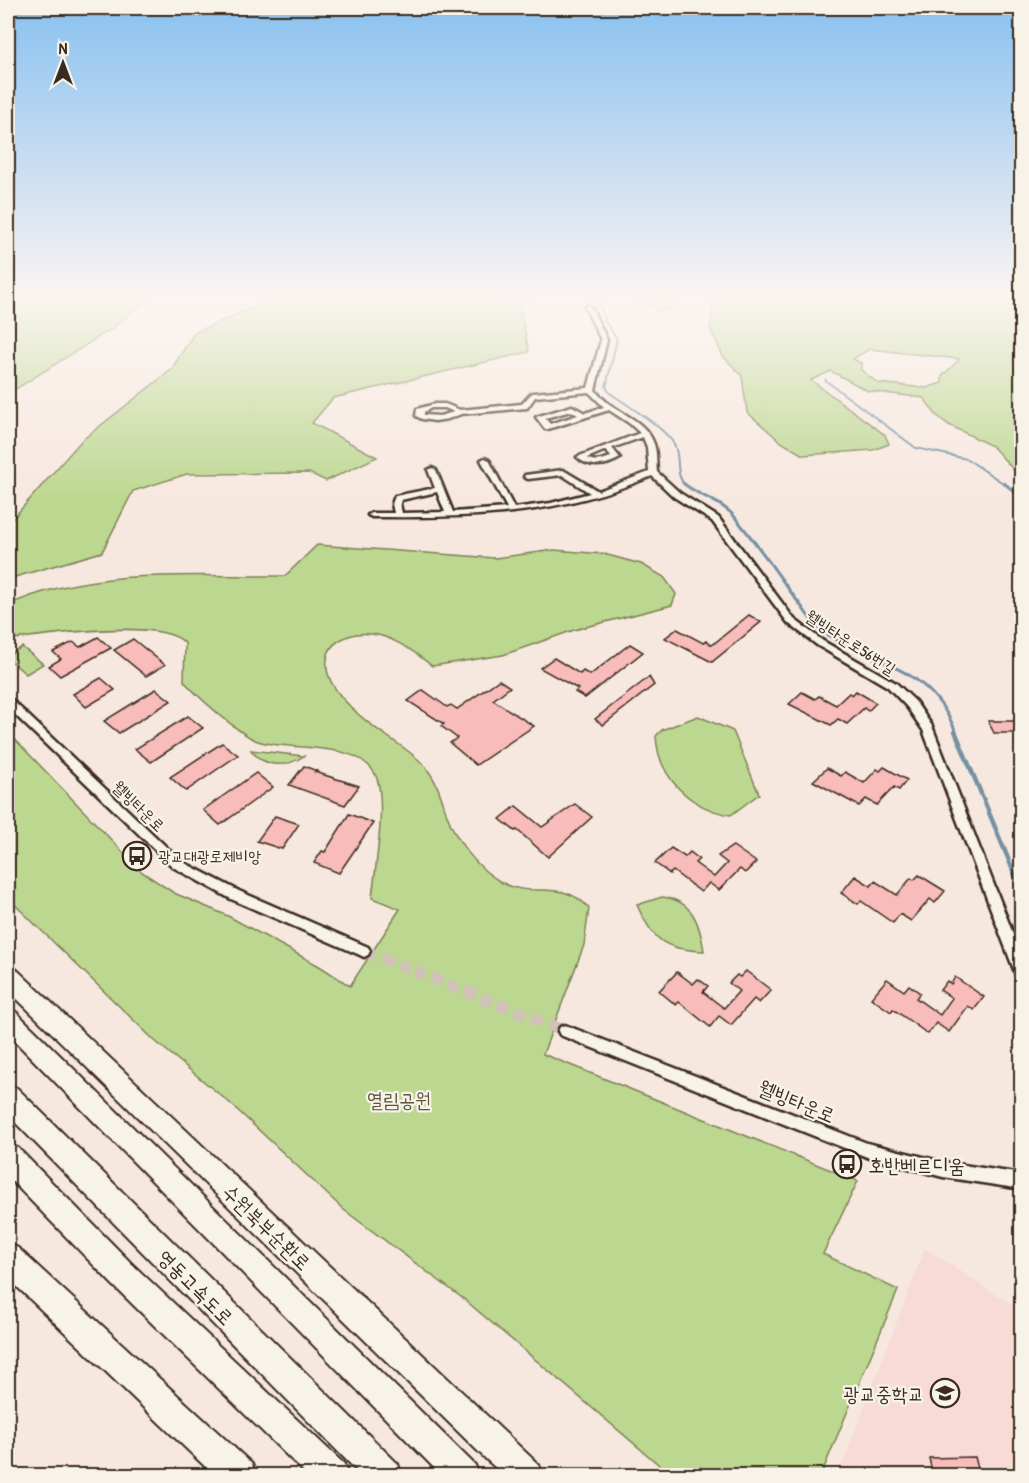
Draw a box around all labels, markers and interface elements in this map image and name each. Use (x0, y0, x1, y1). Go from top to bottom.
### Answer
north arrow (33, 33, 93, 93)
text: N (59, 37, 68, 59)
street label: 웰빙타운로56번길 (802, 605, 900, 679)
street label: 웰빙타운로 (108, 776, 170, 836)
bus stop icon: 광교대광로제비앙 (121, 840, 153, 872)
place label: 광교대광로제비앙 (158, 845, 261, 867)
street label: 웰빙타운로 (755, 1073, 839, 1129)
park label: 열림공원 (367, 1086, 431, 1113)
bus stop icon: 호반베르디움 (831, 1148, 863, 1180)
place label: 호반베르디움 (868, 1151, 965, 1178)
street label: 수원북부순환로 (217, 1178, 317, 1276)
street label: 영동고속도로 (152, 1243, 240, 1331)
school or university icon: 광교중학교 (929, 1377, 961, 1409)
place label: 광교중학교 (844, 1380, 924, 1407)

